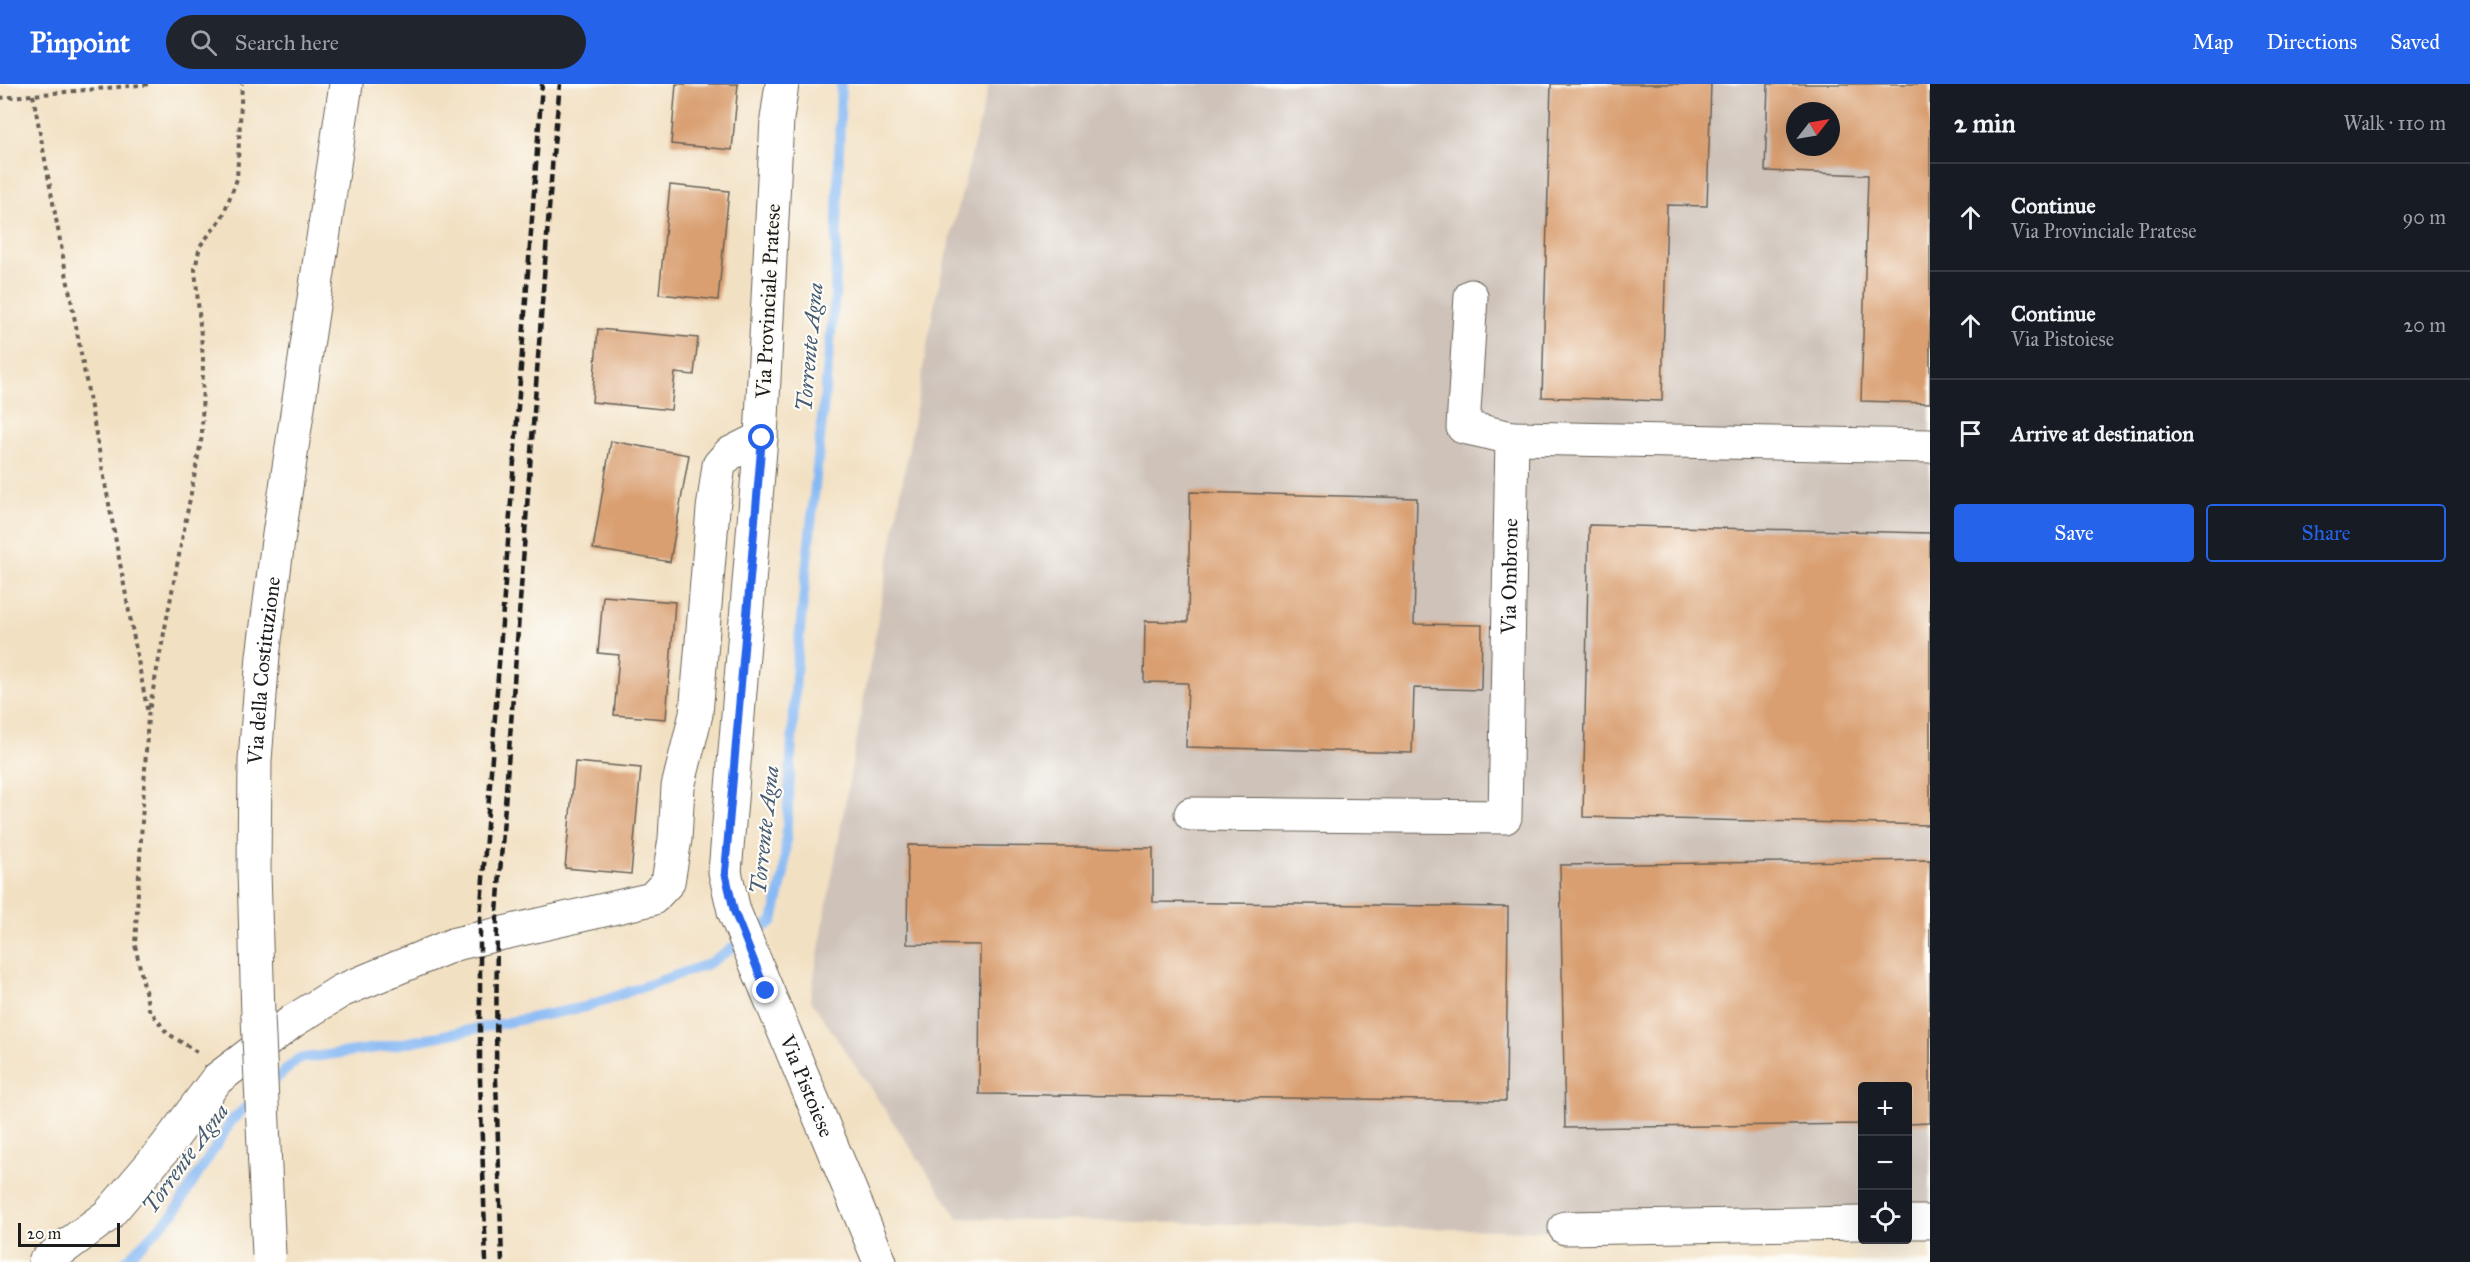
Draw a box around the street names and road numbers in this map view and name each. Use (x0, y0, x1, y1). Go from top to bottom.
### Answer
street label: Via Provinciale Pratese (750, 203, 786, 400)
street label: Via Ombrone (1495, 518, 1524, 635)
street label: Via della Costituzione (242, 575, 286, 766)
street label: Via Pistoiese (774, 1030, 840, 1141)

